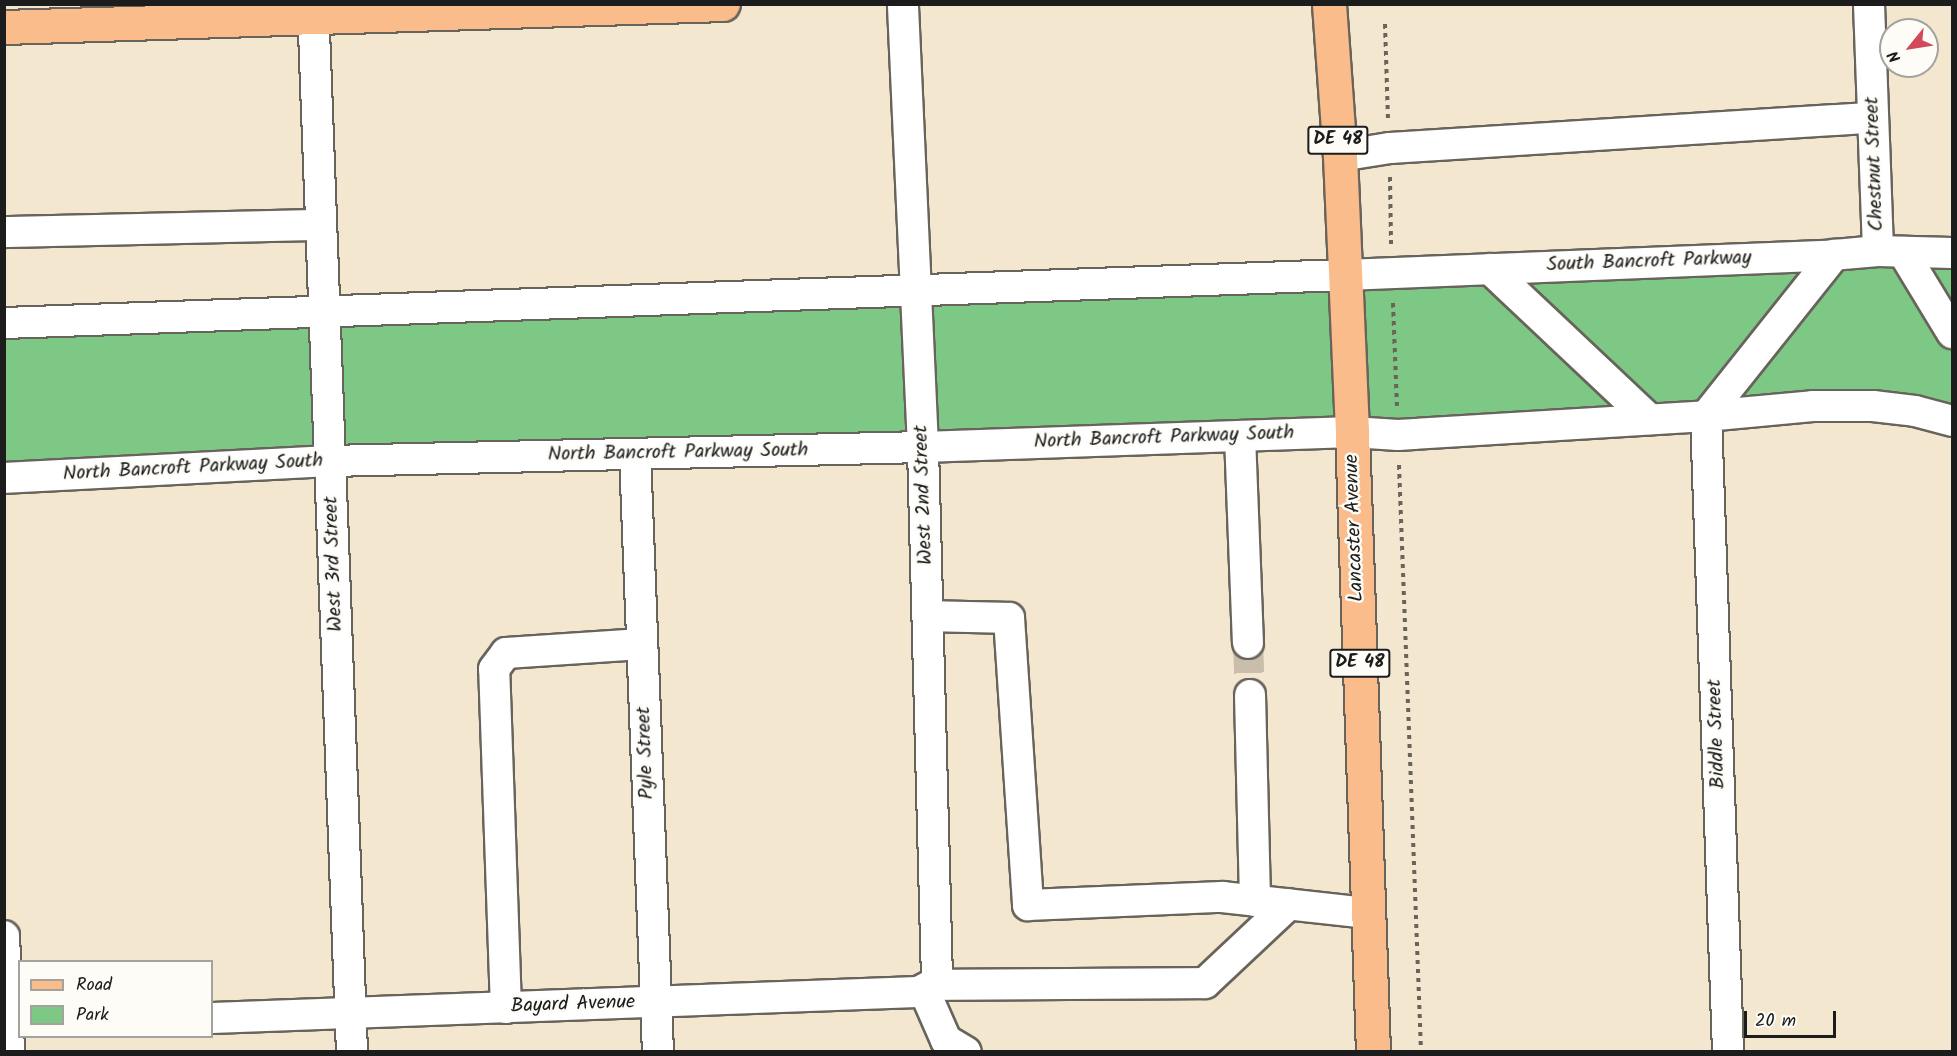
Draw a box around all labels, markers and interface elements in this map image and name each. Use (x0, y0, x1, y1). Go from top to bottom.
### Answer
north arrow (1879, 18, 1939, 78)
text: N (1881, 46, 1908, 67)
street label: Chestnut Street (1861, 96, 1889, 232)
road number: DE 48 (1306, 125, 1370, 155)
street label: South Bancroft Parkway (1546, 246, 1752, 278)
street label: North Bancroft Parkway South (1033, 421, 1295, 455)
street label: West 2nd Street (910, 425, 938, 565)
street label: North Bancroft Parkway South (548, 439, 808, 467)
street label: North Bancroft Parkway South (62, 449, 324, 487)
street label: Lancaster Avenue (1340, 454, 1370, 602)
street label: West 3rd Street (320, 496, 348, 632)
road number: DE 48 (1328, 648, 1392, 678)
street label: Biddle Street (1703, 679, 1731, 789)
street label: Pyle Street (632, 706, 660, 800)
legend (18, 960, 213, 1038)
text: Road (76, 971, 112, 1000)
street label: Bayard Avenue (510, 991, 636, 1019)
scale bar (1747, 999, 1838, 1037)
text: Park (76, 1001, 109, 1030)
text: 20 m (1755, 1007, 1796, 1036)

